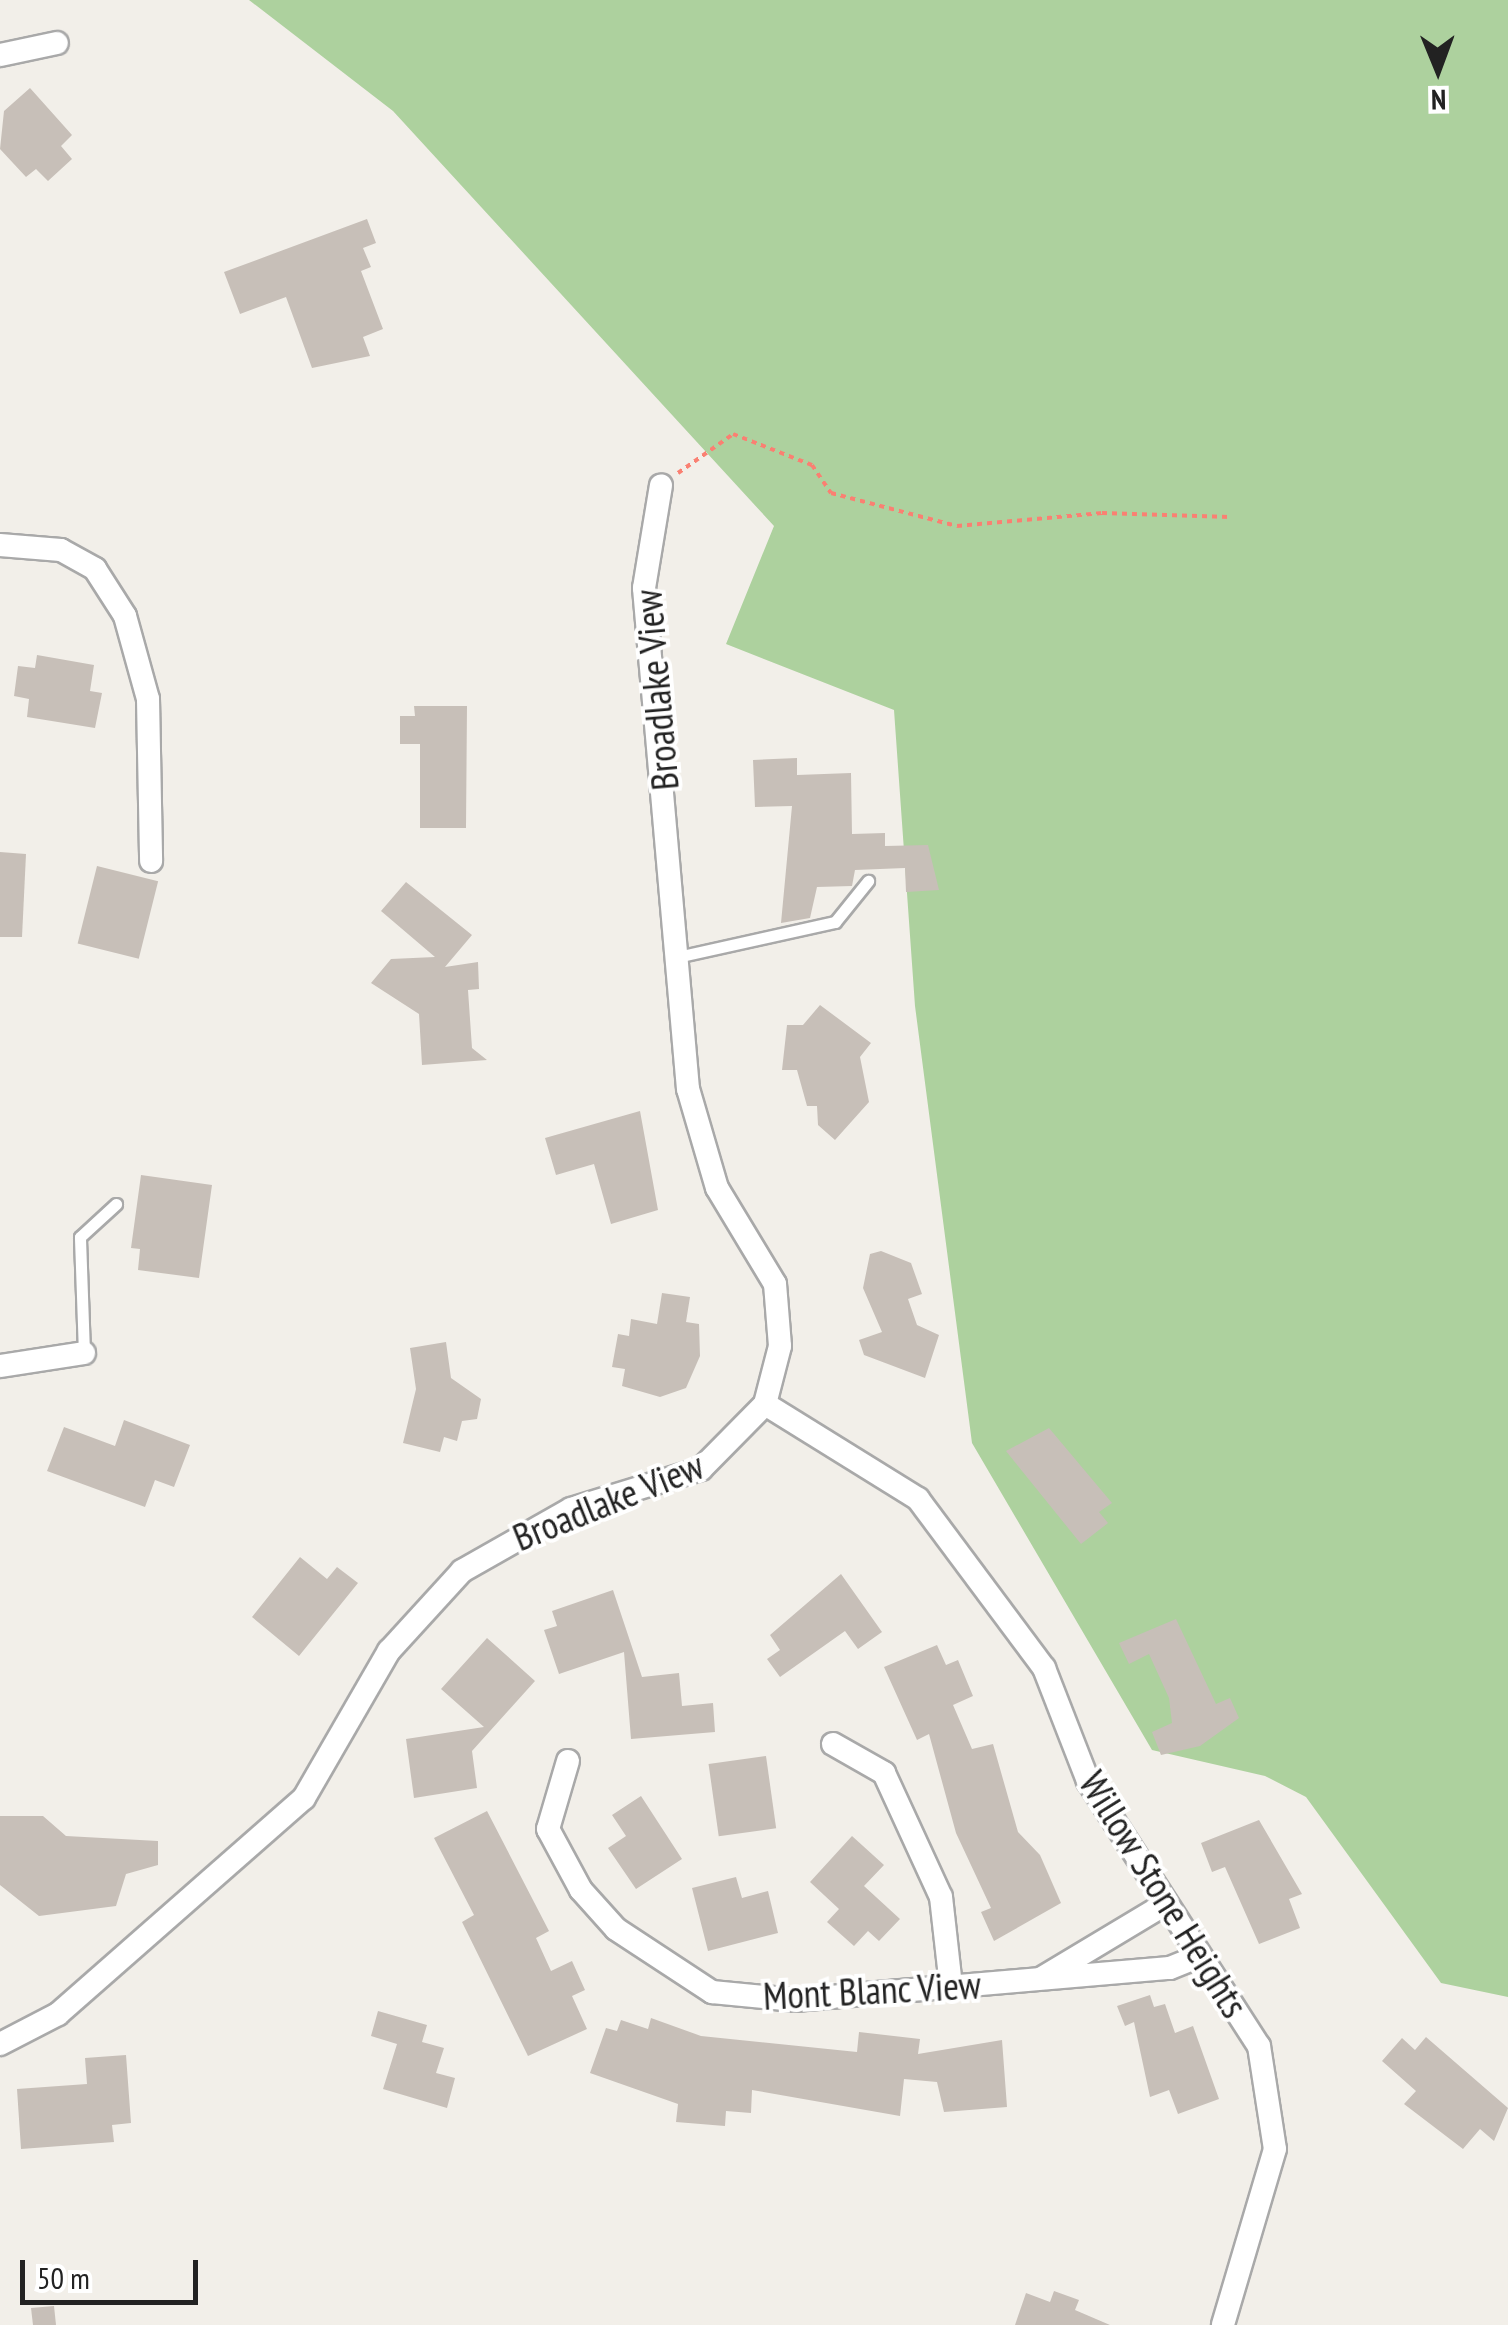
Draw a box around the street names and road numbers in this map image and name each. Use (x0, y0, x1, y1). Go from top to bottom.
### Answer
street label: Broadlake View (624, 587, 688, 793)
street label: Broadlake View (506, 1442, 710, 1560)
street label: Willow Stone Heights (1070, 1762, 1258, 2026)
street label: Mont Blanc View (761, 1961, 983, 2019)

